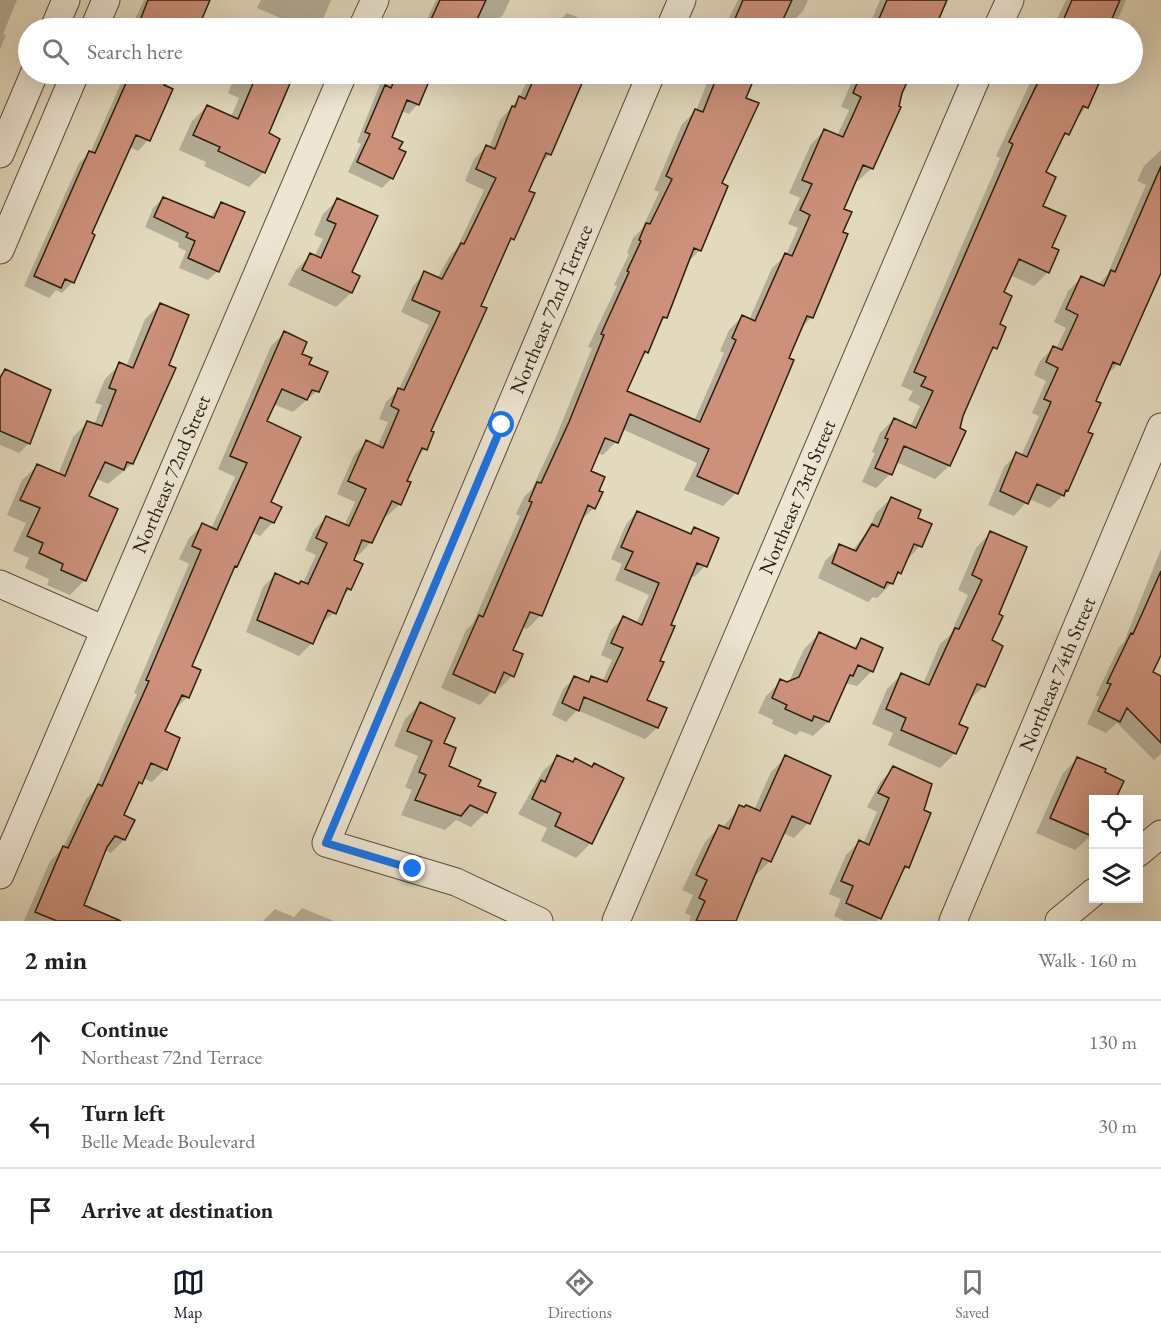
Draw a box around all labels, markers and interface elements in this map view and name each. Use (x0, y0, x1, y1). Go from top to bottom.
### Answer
search box (18, 18, 1143, 84)
icon: search (39, 35, 72, 68)
text: Search here (87, 37, 182, 66)
street label: Northeast 72nd Terrace (504, 220, 598, 398)
street label: Northeast 72nd Street (126, 390, 216, 557)
route start (488, 411, 514, 437)
street label: Northeast 73rd Street (753, 415, 842, 578)
street label: Northeast 74th Street (1013, 592, 1102, 755)
map controls (1089, 795, 1143, 903)
button: locate (1089, 795, 1143, 849)
button: layers (1089, 849, 1143, 903)
route end (399, 855, 425, 881)
text: 2 min (24, 943, 87, 977)
text: Walk · 160 m (1038, 947, 1137, 973)
text: Continue (81, 1015, 168, 1044)
icon: ahead (24, 1026, 57, 1059)
text: 130 m (1089, 1029, 1137, 1055)
text: Northeast 72nd Terrace (81, 1044, 262, 1070)
text: Turn left (81, 1099, 165, 1128)
icon: left (24, 1110, 57, 1143)
text: 30 m (1098, 1113, 1137, 1139)
text: Belle Meade Boulevard (81, 1128, 255, 1154)
icon: arrive (24, 1194, 57, 1227)
text: Arrive at destination (81, 1196, 273, 1225)
tab: Map (172, 1266, 205, 1323)
tab: Directions (548, 1266, 612, 1323)
tab: Saved (955, 1266, 989, 1323)

